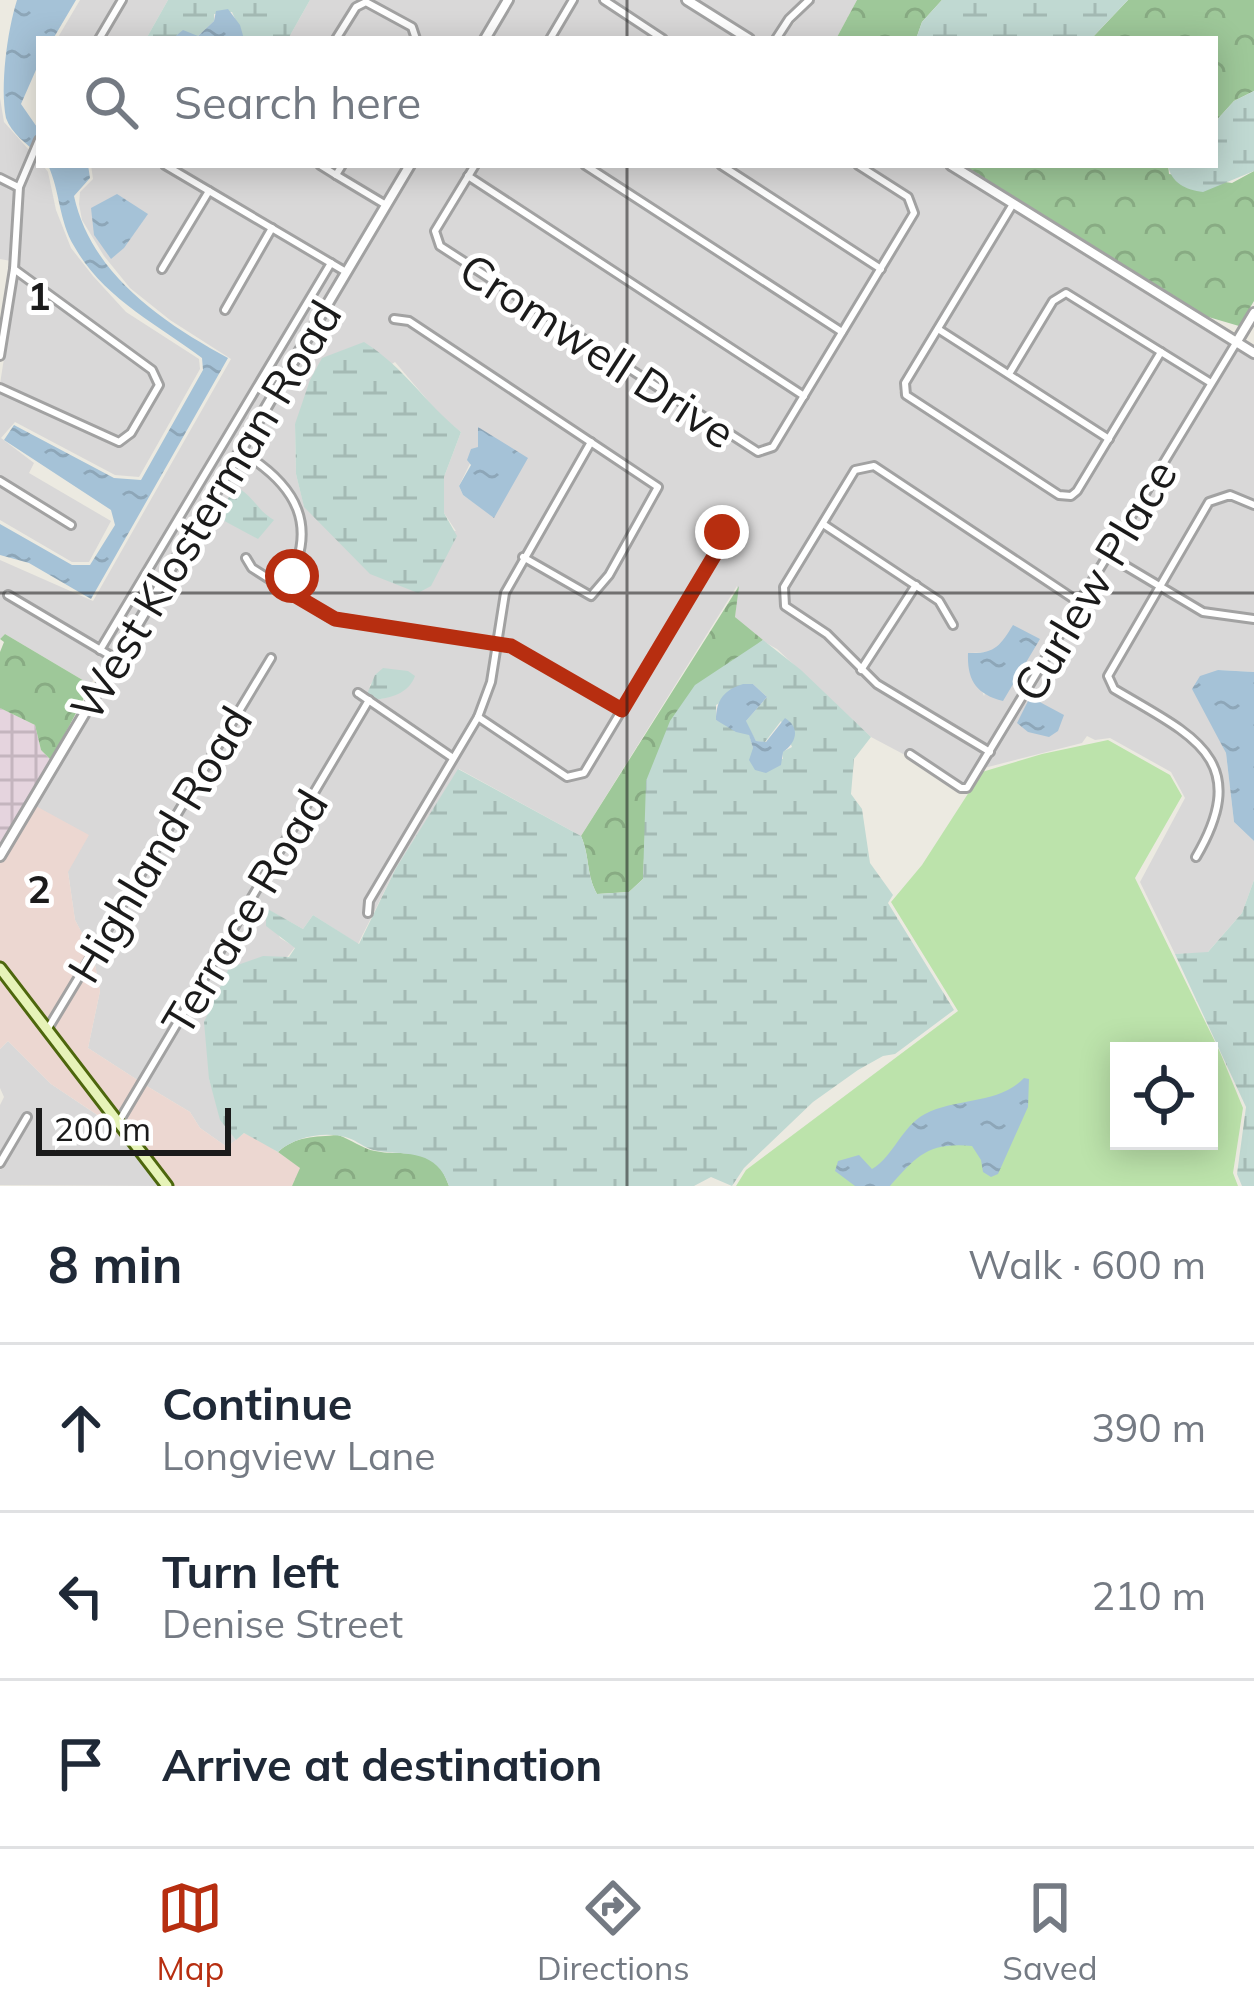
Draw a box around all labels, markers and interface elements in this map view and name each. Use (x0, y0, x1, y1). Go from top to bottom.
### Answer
search box (36, 36, 1218, 168)
icon: search (78, 69, 144, 135)
text: Search here (174, 74, 421, 130)
street label: Cromwell Drive (450, 240, 746, 460)
text: 1 (27, 271, 51, 320)
street label: West Klosterman Road (57, 290, 353, 730)
street label: Curlew Place (1000, 449, 1188, 711)
route end (695, 505, 749, 559)
route start (265, 549, 319, 603)
street label: Highland Road (55, 696, 263, 992)
street label: Terrace Road (149, 779, 339, 1045)
text: 2 (27, 864, 51, 913)
map controls (1110, 1042, 1218, 1150)
button: locate (1110, 1042, 1218, 1150)
scale bar (36, 1102, 231, 1155)
text: 200 m (54, 1108, 151, 1149)
text: 8 min (48, 1232, 183, 1296)
text: Walk · 600 m (968, 1240, 1206, 1289)
text: Continue (162, 1375, 352, 1431)
icon: ahead (48, 1395, 114, 1461)
text: 390 m (1091, 1403, 1206, 1452)
text: Longview Lane (162, 1431, 435, 1480)
text: Turn left (162, 1543, 339, 1599)
icon: left (48, 1563, 114, 1629)
text: 210 m (1091, 1571, 1206, 1620)
text: Denise Street (162, 1599, 403, 1648)
icon: arrive (48, 1731, 114, 1797)
text: Arrive at destination (162, 1736, 602, 1792)
tab: Map (156, 1875, 224, 1988)
tab: Directions (537, 1875, 690, 1988)
tab: Saved (1002, 1875, 1098, 1988)

